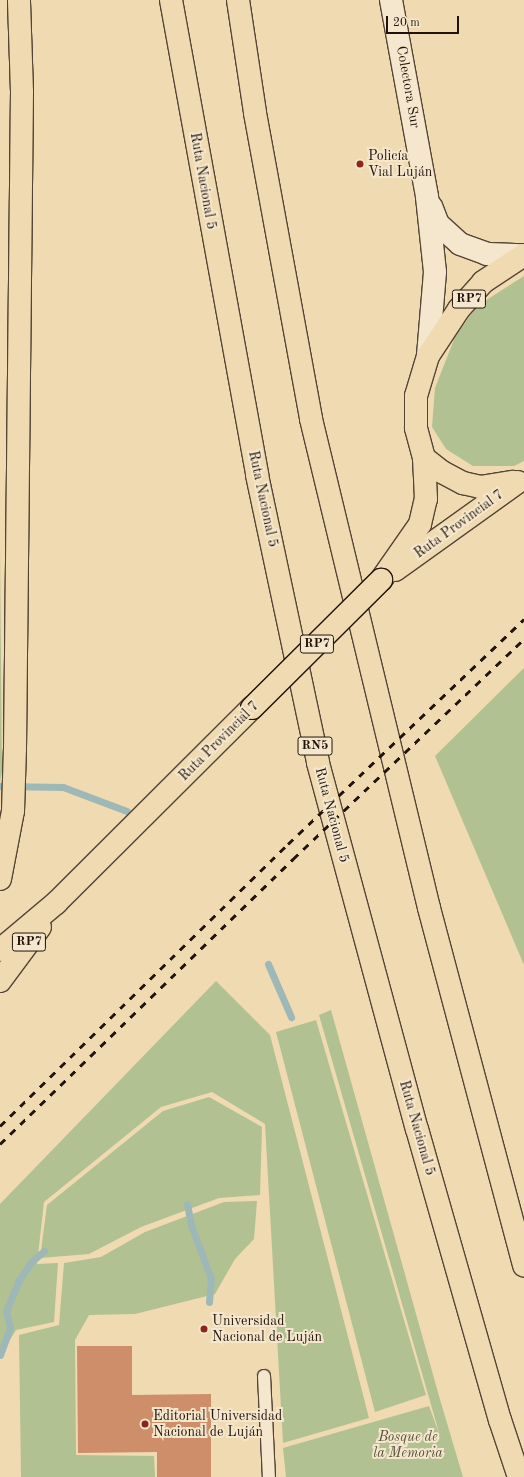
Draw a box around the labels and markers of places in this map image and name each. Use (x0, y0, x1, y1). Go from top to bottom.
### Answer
place label: Policía Vial Luján (368, 148, 432, 180)
marker: Policía Vial Luján (355, 159, 365, 169)
place label: Universidad Nacional de Luján (212, 1313, 322, 1346)
marker: Universidad Nacional de Luján (199, 1324, 209, 1334)
place label: Editorial Universidad Nacional de Luján (153, 1408, 282, 1440)
marker: Editorial Universidad Nacional de Luján (140, 1419, 150, 1429)

